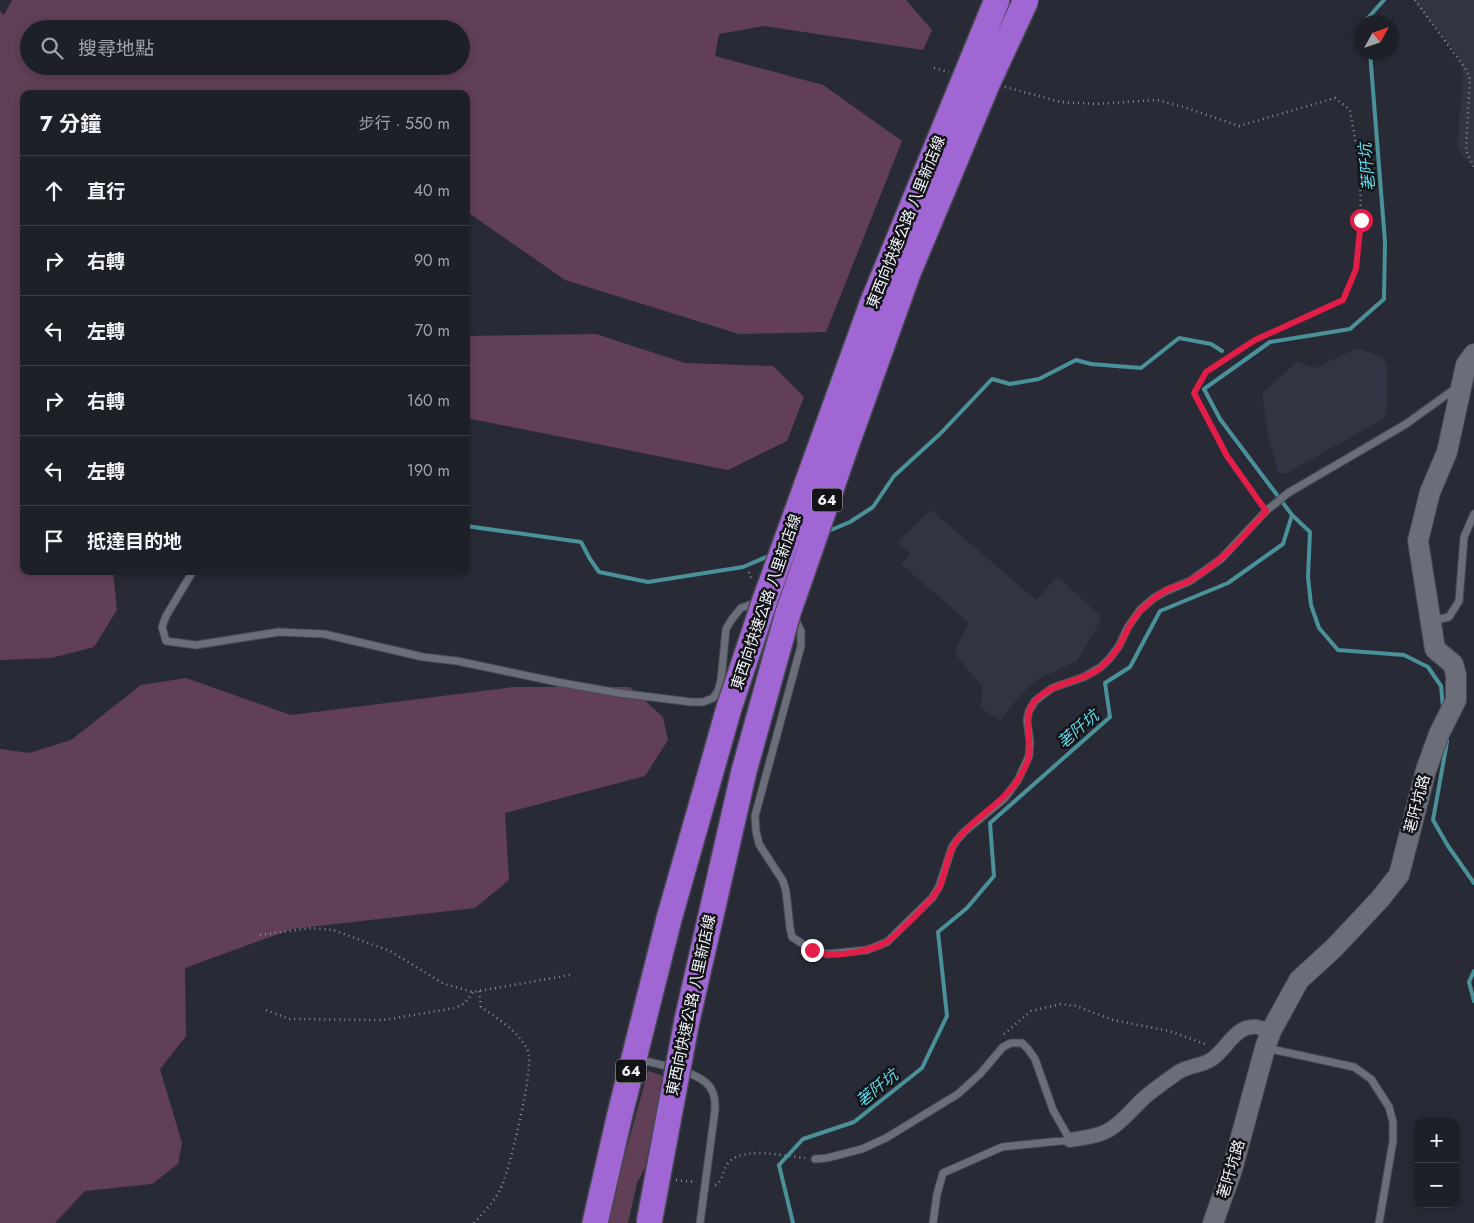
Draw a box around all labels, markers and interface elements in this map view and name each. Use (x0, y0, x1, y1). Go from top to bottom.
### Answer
north arrow (1354, 15, 1399, 60)
search box (20, 20, 470, 75)
icon: search (38, 34, 66, 62)
text: 搜尋地點 (78, 35, 154, 62)
text: 7 分鐘 (40, 109, 101, 139)
text: 步行 · 550 m (359, 112, 450, 135)
street label: 東西向快速公路 八里新店線 (861, 132, 951, 312)
water label: 荖阡坑 (1353, 140, 1381, 192)
icon: ahead (40, 177, 68, 205)
text: 直行 (87, 178, 125, 205)
text: 40 m (414, 179, 450, 202)
route start (1350, 209, 1373, 232)
icon: right (40, 247, 68, 275)
text: 右轉 (87, 248, 125, 275)
text: 90 m (414, 249, 450, 272)
icon: left (40, 317, 68, 345)
text: 左轉 (87, 318, 125, 345)
text: 70 m (415, 319, 450, 342)
icon: right (40, 387, 68, 415)
text: 右轉 (87, 388, 125, 415)
text: 160 m (407, 389, 450, 412)
icon: left (40, 457, 68, 485)
text: 左轉 (87, 458, 125, 485)
text: 190 m (407, 459, 450, 482)
road number: 64 (812, 488, 842, 512)
street label: 東西向快速公路 八里新店線 (726, 511, 806, 693)
icon: arrive (40, 527, 68, 555)
text: 抵達目的地 (87, 528, 182, 555)
water label: 荖阡坑 (1052, 703, 1105, 753)
street label: 荖阡坑路 (1399, 772, 1435, 836)
street label: 東西向快速公路 八里新店線 (661, 912, 721, 1098)
route end (801, 939, 824, 962)
road number: 64 (616, 1060, 646, 1082)
water label: 荖阡坑 (851, 1063, 904, 1112)
map controls (1414, 1118, 1459, 1208)
button: + (1414, 1118, 1459, 1163)
street label: 荖阡坑路 (1212, 1137, 1250, 1201)
button: − (1414, 1163, 1459, 1208)

